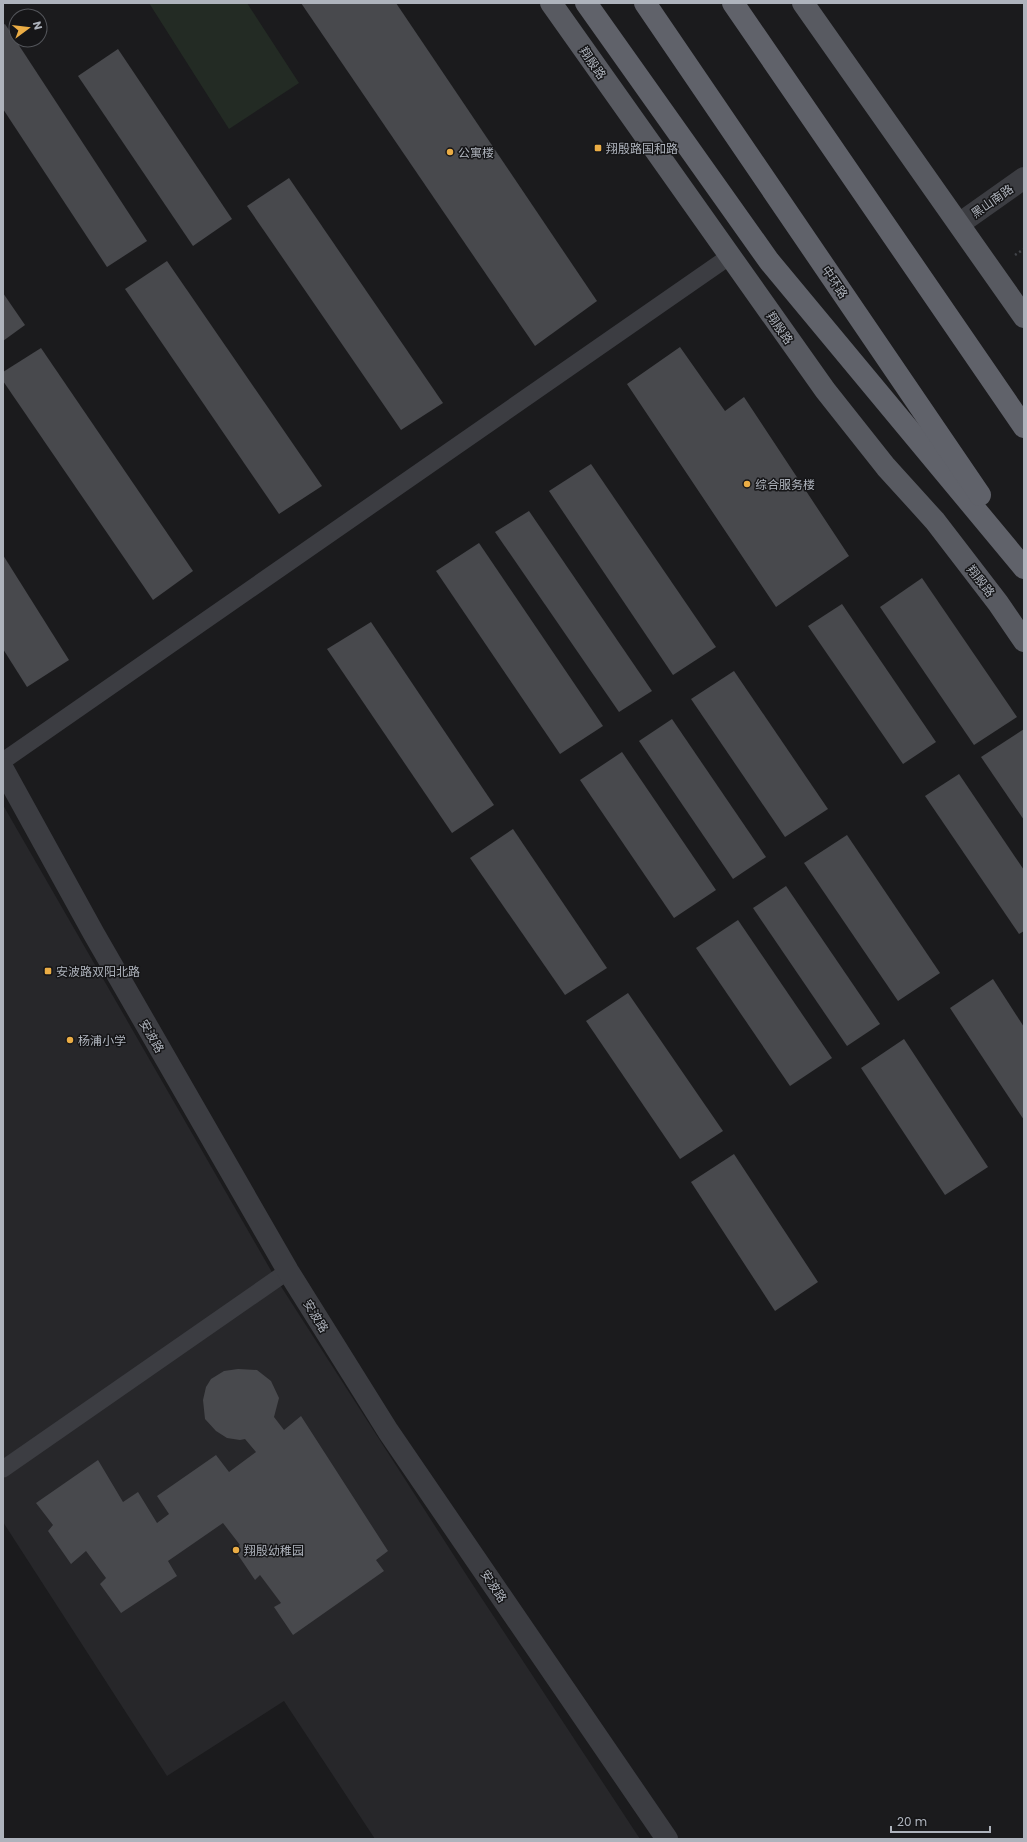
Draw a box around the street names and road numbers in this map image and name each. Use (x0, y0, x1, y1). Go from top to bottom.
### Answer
street label: 翔殷路 (576, 43, 610, 83)
street label: 黑山南路 (967, 180, 1017, 222)
street label: 中环路 (818, 262, 852, 302)
street label: 翔殷路 (763, 308, 797, 348)
street label: 翔殷路 (963, 562, 999, 600)
street label: 安波路 (136, 1016, 168, 1056)
street label: 安波路 (299, 1296, 333, 1336)
street label: 安波路 (477, 1566, 511, 1606)

